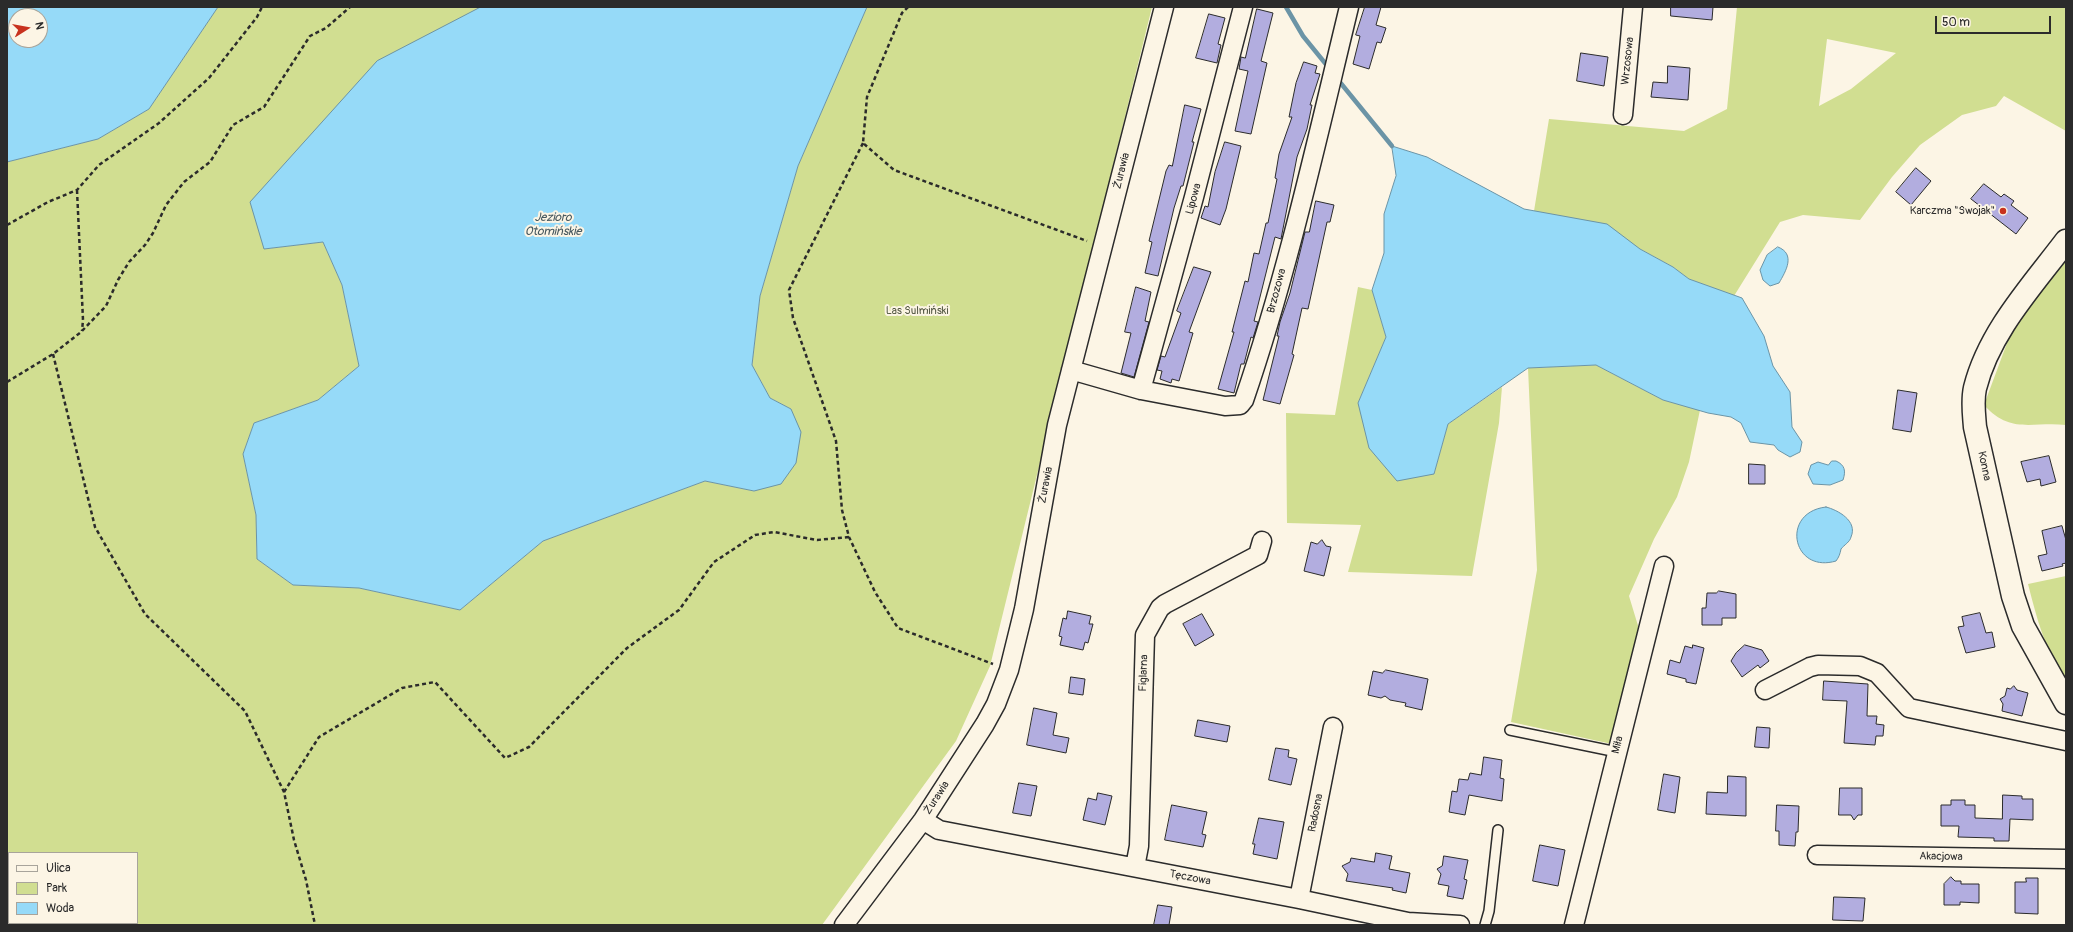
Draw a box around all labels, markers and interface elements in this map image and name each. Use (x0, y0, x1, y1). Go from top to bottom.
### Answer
north arrow (8, 8, 48, 48)
scale bar (1937, 8, 2053, 34)
text: 50 m (1942, 15, 1970, 30)
text: N (32, 21, 46, 31)
street label: Wrzosowa (1619, 36, 1637, 86)
street label: Żurawia (1111, 151, 1133, 191)
street label: Lipowa (1184, 182, 1204, 216)
place label: Karczma "Swojak" (1910, 204, 1995, 218)
marker: Karczma "Swojak" (1998, 206, 2008, 216)
water label: Jezioro Otomińskie (525, 211, 581, 239)
street label: Brzozowa (1265, 267, 1289, 315)
park label: Las Sulmiński (886, 304, 948, 318)
street label: Konna (1974, 450, 1994, 482)
street label: Żurawia (1036, 466, 1056, 504)
street label: Figlarna (1137, 654, 1151, 692)
street label: Miła (1609, 735, 1627, 755)
street label: Żurawia (921, 779, 953, 817)
street label: Radosna (1306, 793, 1326, 833)
street label: Akacjowa (1919, 850, 1963, 864)
legend (8, 852, 138, 924)
text: Ulica (46, 861, 71, 876)
street label: Tęczowa (1168, 868, 1212, 888)
text: Park (46, 881, 67, 896)
text: Woda (46, 901, 74, 916)

